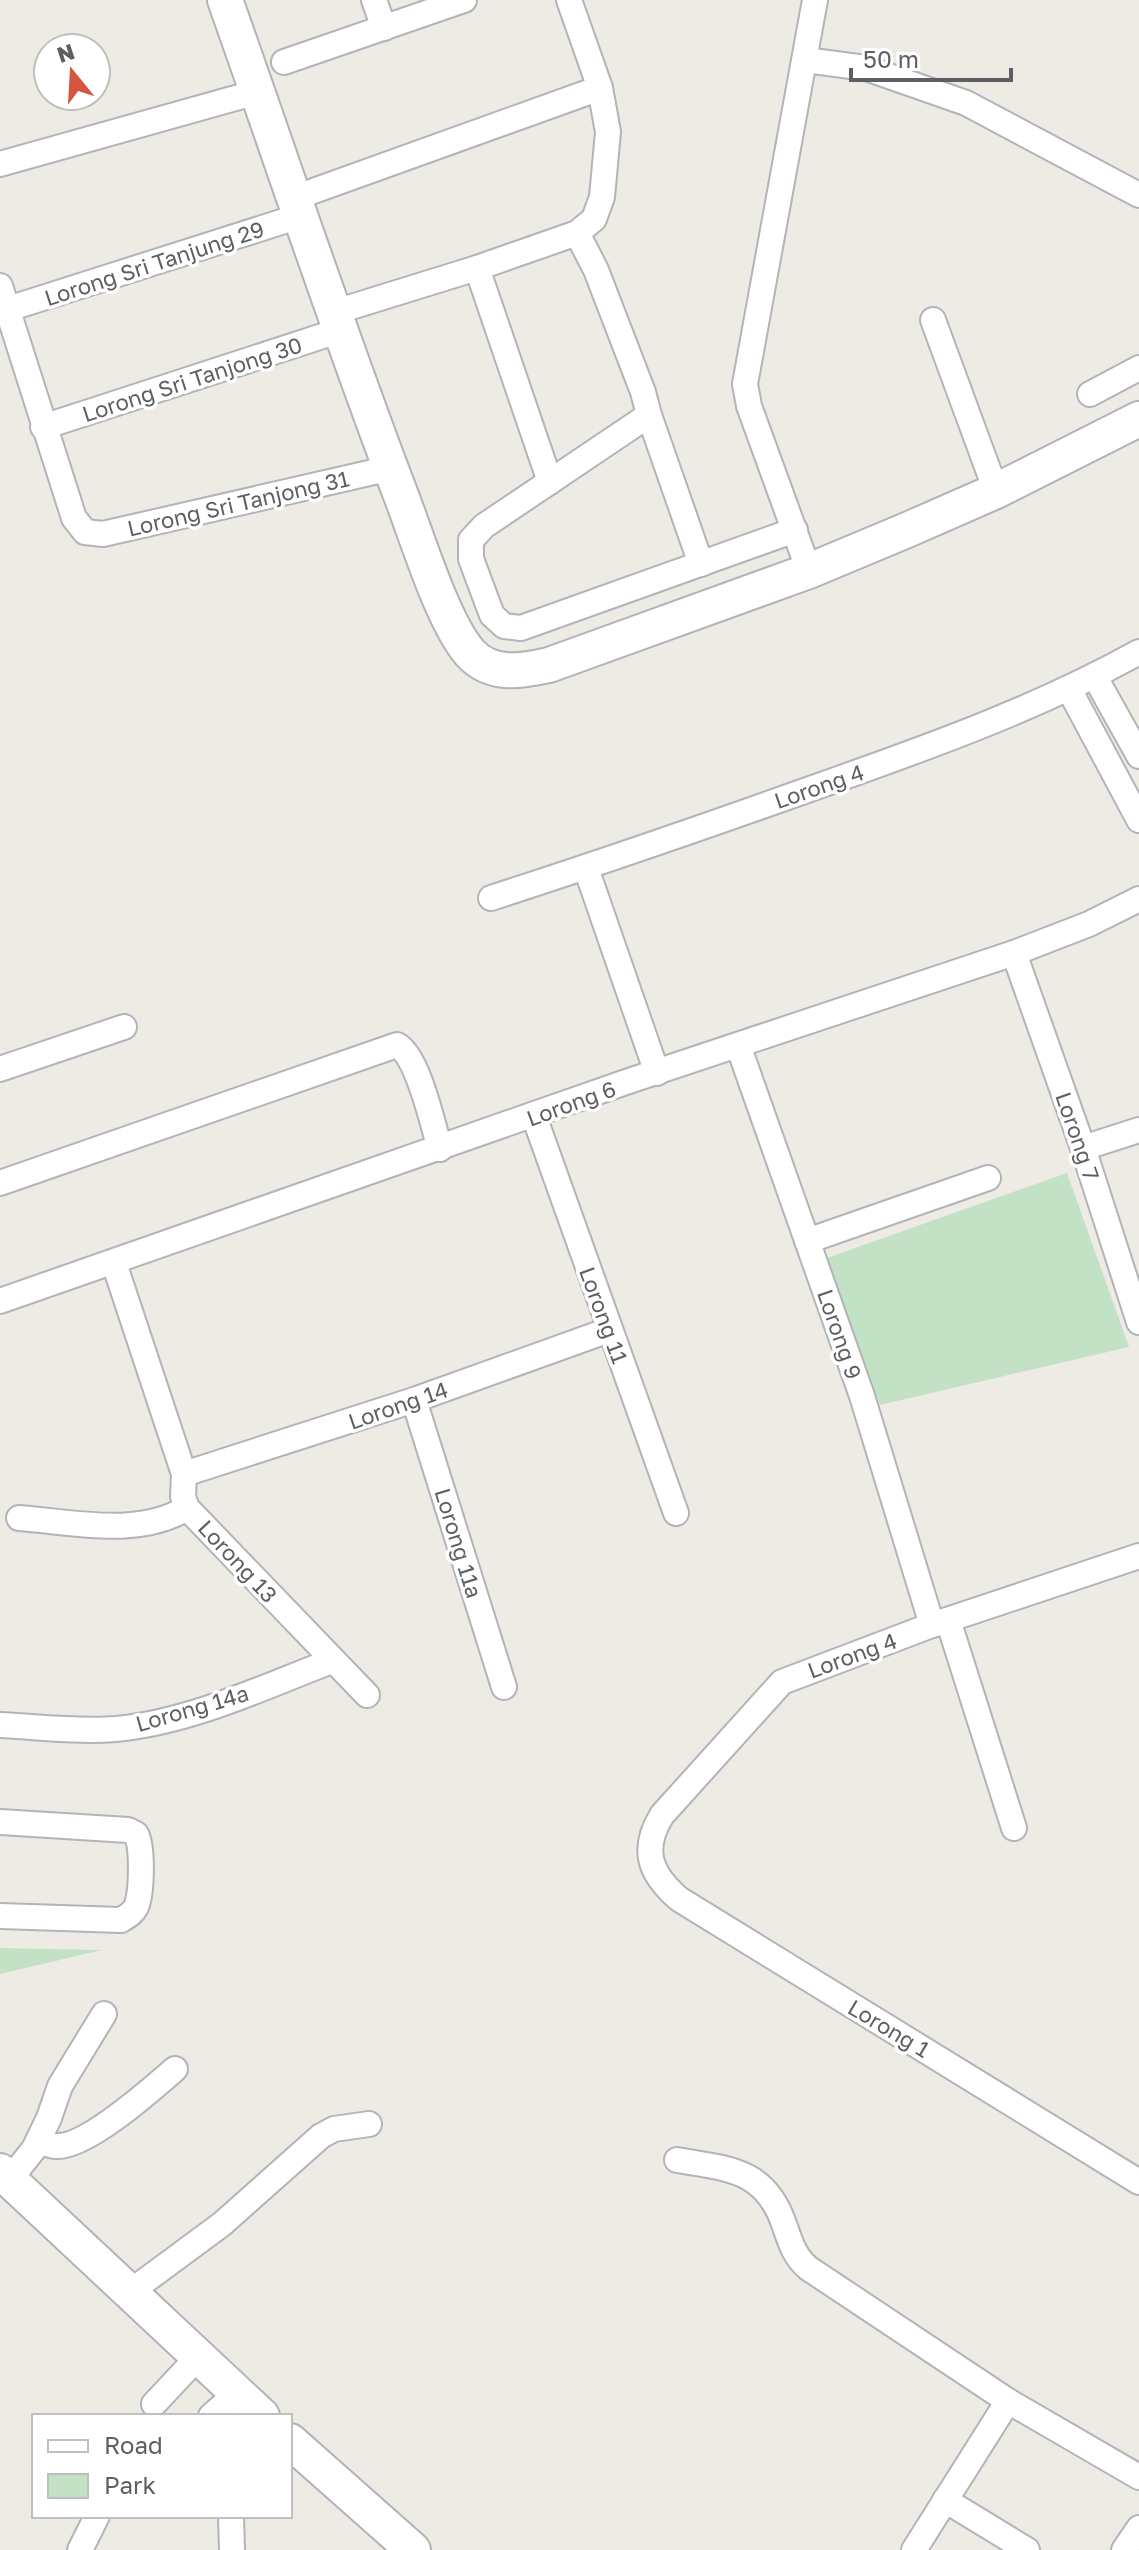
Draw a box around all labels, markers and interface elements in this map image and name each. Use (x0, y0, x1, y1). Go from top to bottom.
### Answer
north arrow (32, 32, 112, 112)
scale bar (851, 32, 1011, 82)
text: N (54, 37, 78, 68)
text: 50 m (863, 44, 919, 73)
street label: Lorong Sri Tanjung 29 (41, 215, 267, 311)
street label: Lorong Sri Tanjong 30 (79, 331, 305, 427)
street label: Lorong Sri Tanjong 31 (125, 464, 352, 542)
street label: Lorong 4 (771, 758, 867, 814)
street label: Lorong 6 (523, 1074, 619, 1132)
street label: Lorong 7 (1050, 1088, 1106, 1184)
street label: Lorong 11 (574, 1263, 634, 1367)
street label: Lorong 9 (812, 1286, 868, 1382)
street label: Lorong 14 (345, 1375, 451, 1435)
street label: Lorong 11a (430, 1485, 488, 1601)
street label: Lorong 13 (193, 1514, 283, 1608)
street label: Lorong 4 (804, 1626, 900, 1684)
street label: Lorong 14a (132, 1679, 252, 1737)
street label: Lorong 1 (843, 1993, 935, 2063)
legend (32, 2414, 292, 2518)
text: Road (104, 2430, 163, 2459)
text: Park (104, 2470, 156, 2499)

